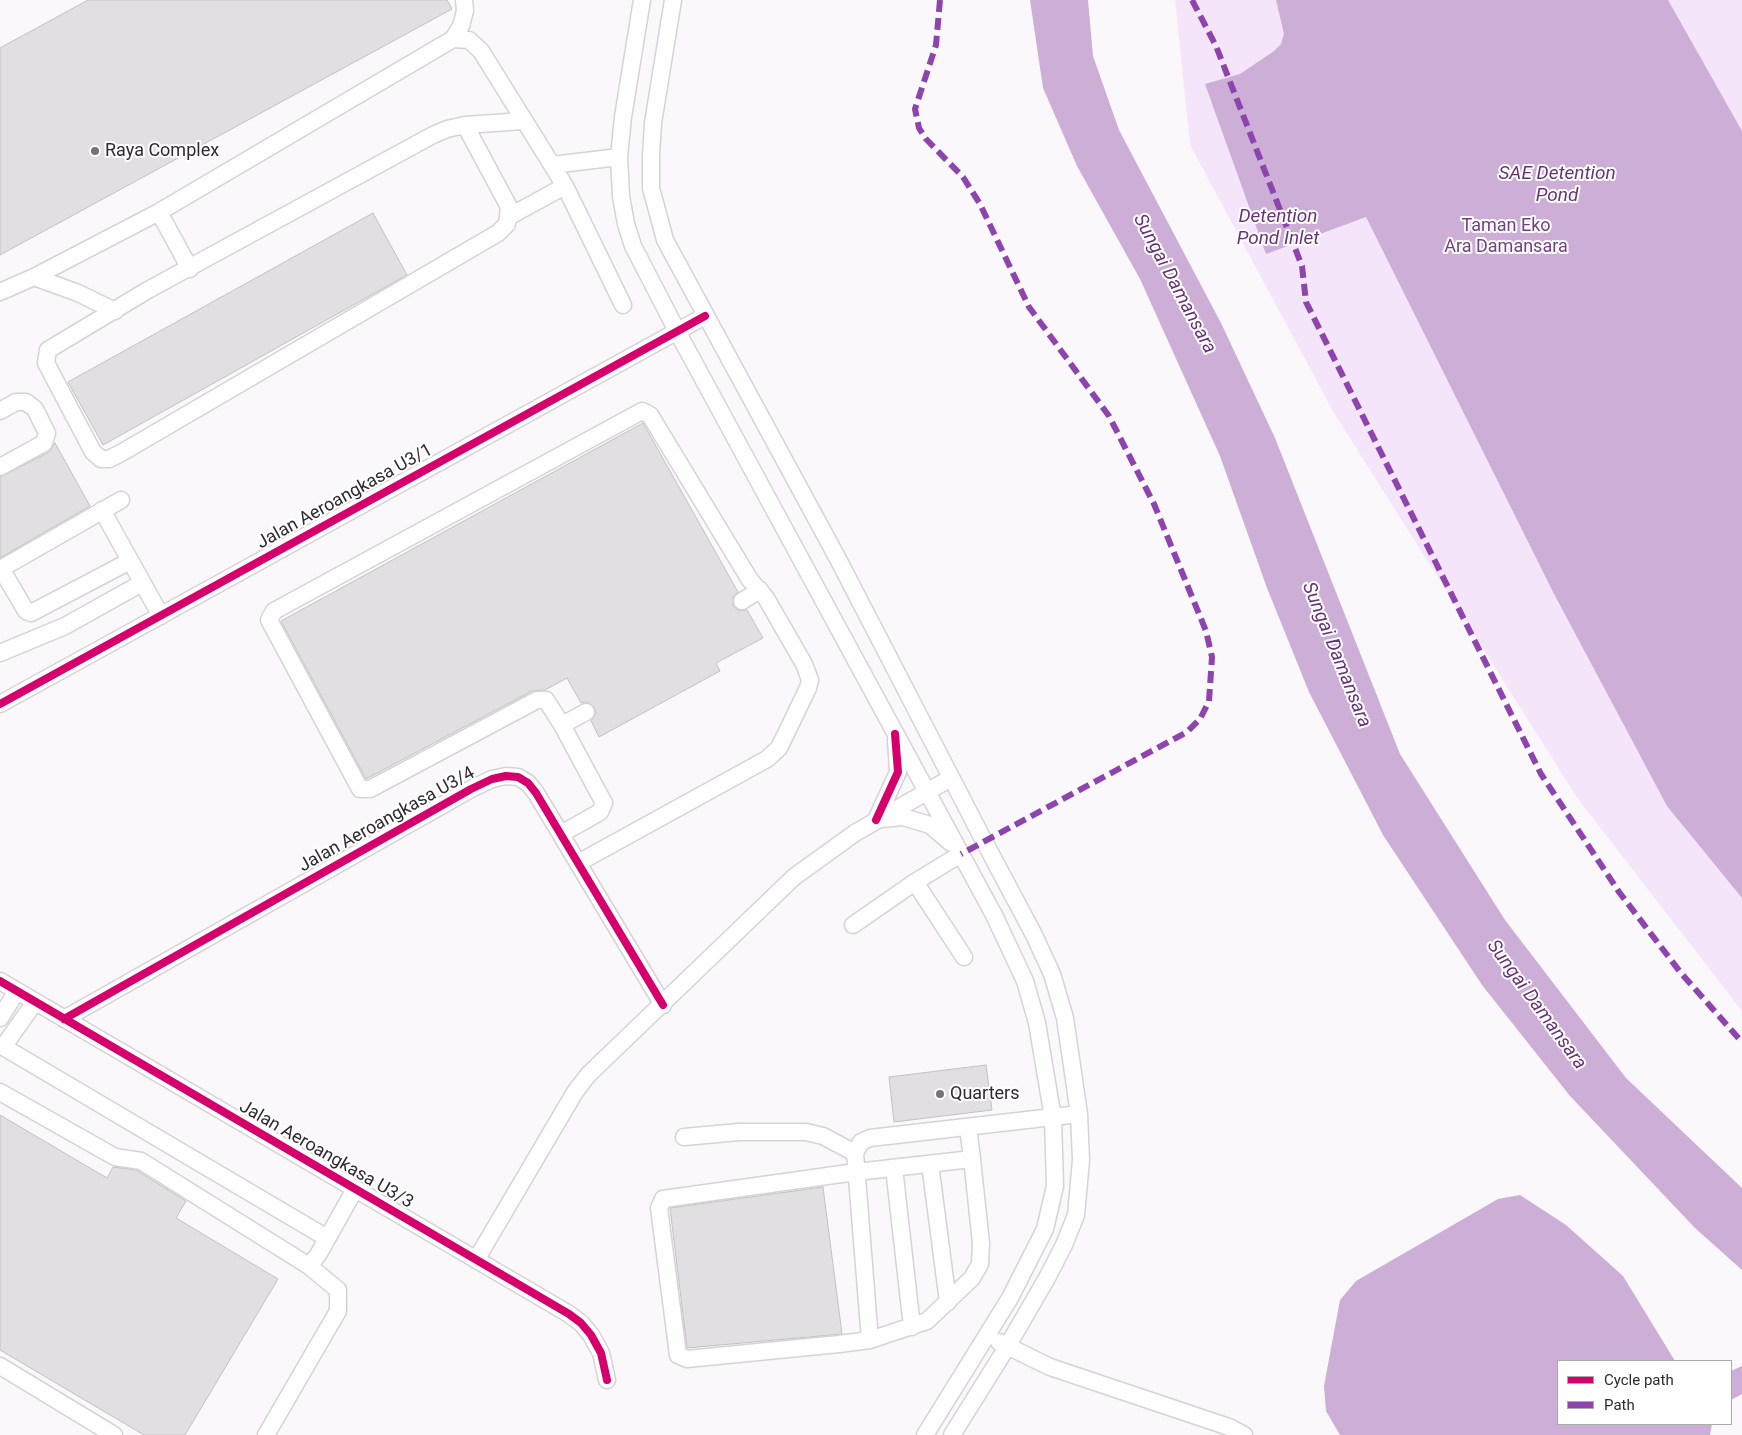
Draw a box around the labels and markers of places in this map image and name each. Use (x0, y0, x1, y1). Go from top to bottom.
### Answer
place label: Raya Complex (105, 140, 219, 162)
marker: Raya Complex (89, 145, 101, 157)
place label: Quarters (950, 1083, 1019, 1105)
marker: Quarters (934, 1088, 946, 1100)

